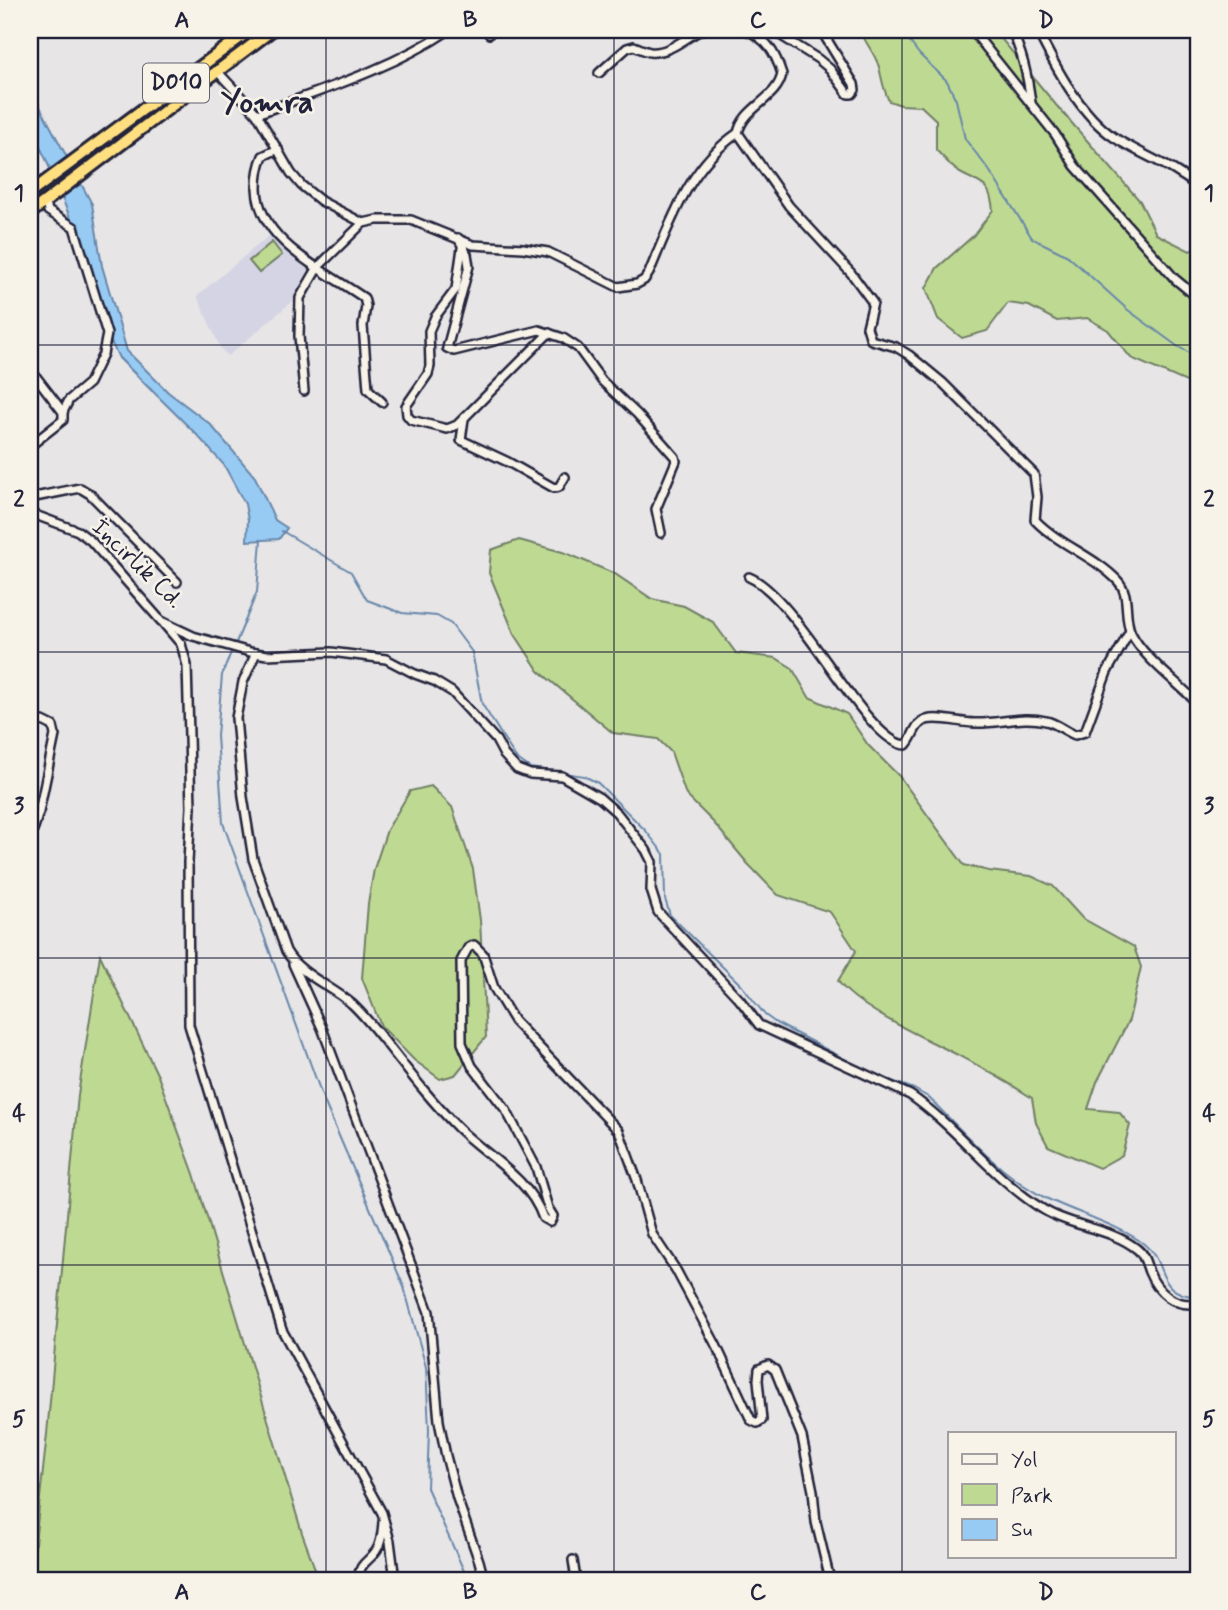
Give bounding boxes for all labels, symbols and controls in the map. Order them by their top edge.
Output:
text: A [174,6,190,36]
text: B [463,6,478,36]
text: C [750,6,767,36]
text: D [1038,6,1054,36]
road number: D010 [143,64,209,102]
district label: Yomra [221,82,313,124]
text: 1 [14,179,24,209]
text: 1 [1204,179,1214,209]
text: 2 [13,485,25,515]
text: 2 [1203,485,1215,515]
street label: İncirlik Cd. [84,512,190,616]
text: 3 [14,792,25,822]
text: 3 [1204,792,1215,822]
text: 4 [12,1099,26,1129]
text: 4 [1202,1099,1216,1129]
text: 5 [12,1405,26,1435]
text: 5 [1202,1405,1216,1435]
legend [948,1432,1176,1558]
text: Yol [1011,1446,1037,1474]
text: Park [1011,1482,1053,1510]
text: Su [1011,1516,1032,1544]
text: A [174,1578,190,1608]
text: B [463,1578,478,1608]
text: C [750,1578,767,1608]
text: D [1038,1578,1054,1608]

